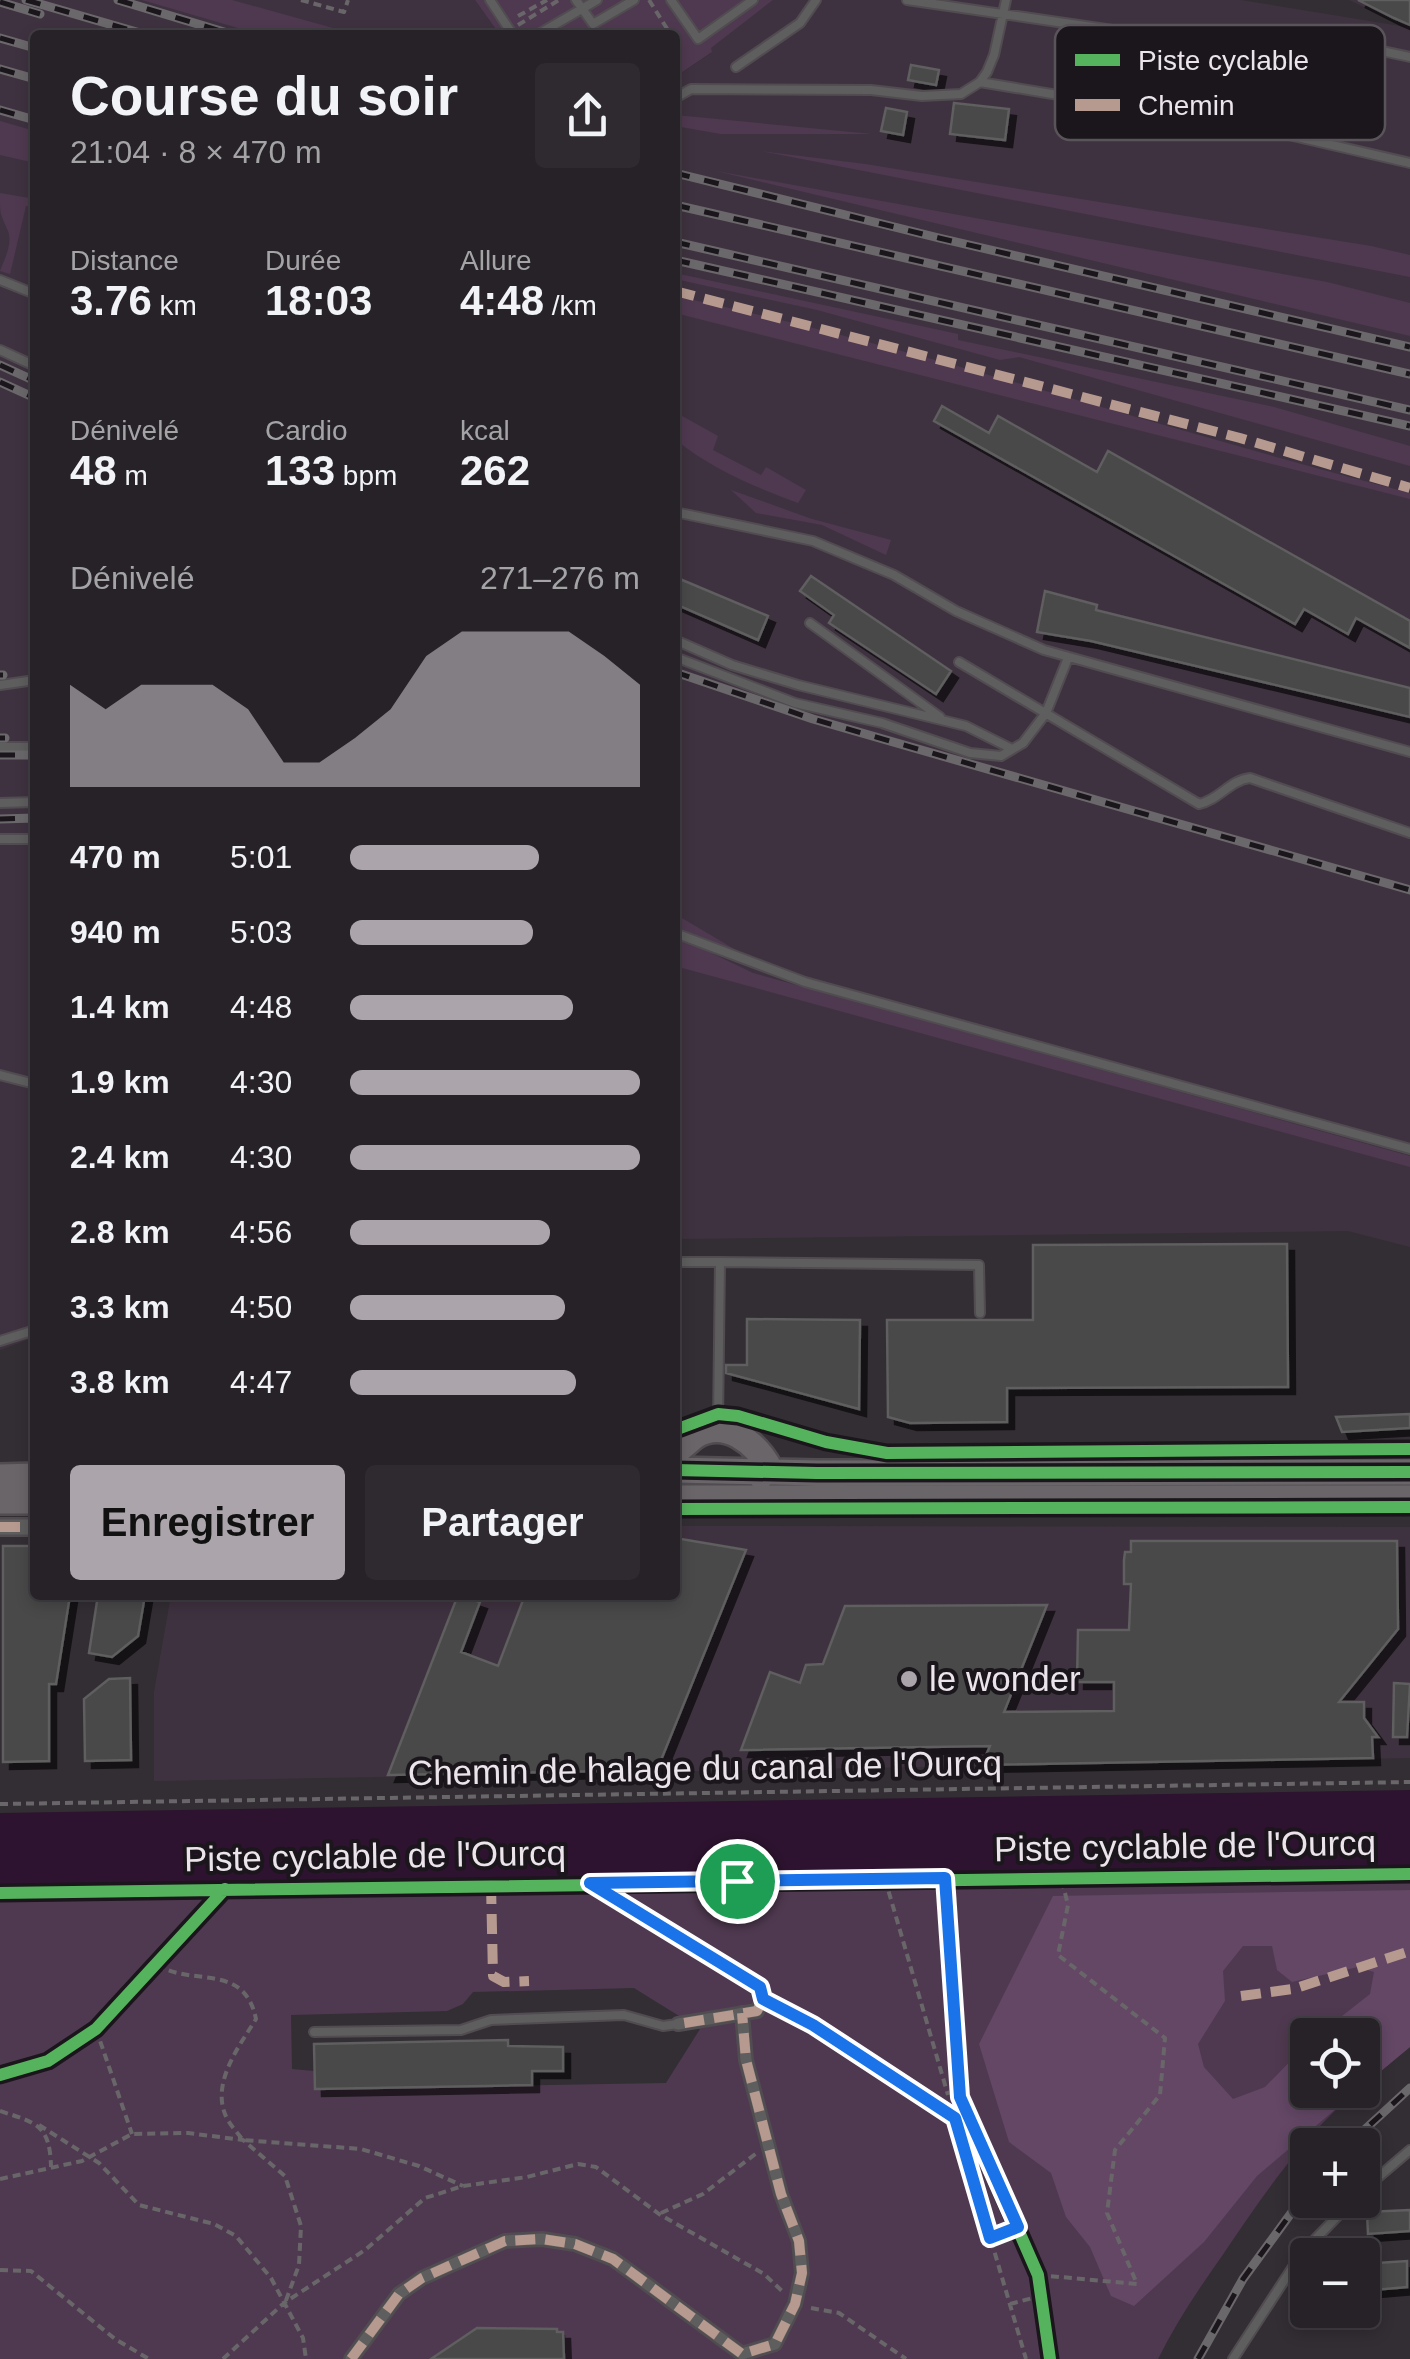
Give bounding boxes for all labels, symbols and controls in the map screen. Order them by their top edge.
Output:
legend [1055,25,1385,140]
text: Piste cyclable [1138,45,1309,76]
button: share [535,63,640,168]
text: Course du soir [70,65,458,127]
text: Chemin [1138,90,1234,121]
text: 21:04 · 8 × 470 m [70,134,322,170]
text: Distance [70,245,179,276]
text: Durée [265,245,341,276]
text: Allure [460,245,532,276]
text: 3.76 [70,277,152,324]
text: 18:03 [265,277,372,324]
text: 4:48 [460,277,544,324]
text: km [152,290,197,321]
text: /km [544,290,597,321]
text: Dénivelé [70,415,179,446]
text: Cardio [265,415,347,446]
text: kcal [460,415,510,446]
text: 48 [70,447,117,494]
text: 133 [265,447,335,494]
text: 262 [460,447,530,494]
text: m [117,460,148,491]
text: bpm [335,460,397,491]
text: Dénivelé [70,560,195,596]
text: 271–276 m [480,560,640,596]
text: 470 m [70,839,161,875]
text: 5:01 [230,839,292,875]
text: 940 m [70,914,161,950]
text: 5:03 [230,914,292,950]
text: 1.4 km [70,989,170,1025]
text: 4:48 [230,989,292,1025]
text: 1.9 km [70,1064,170,1100]
text: 4:30 [230,1064,292,1100]
text: 2.4 km [70,1139,170,1175]
text: 4:30 [230,1139,292,1175]
text: 2.8 km [70,1214,170,1250]
text: 4:56 [230,1214,292,1250]
text: 3.3 km [70,1289,170,1325]
text: 4:50 [230,1289,292,1325]
text: 3.8 km [70,1364,170,1400]
text: 4:47 [230,1364,292,1400]
button: Enregistrer [70,1465,345,1580]
button: Partager [365,1465,640,1580]
place label: le wonder [929,1659,1081,1698]
marker: le wonder [898,1668,920,1690]
street label: Chemin de halage du canal de l'Ourcq [408,1743,1002,1792]
street label: Piste cyclable de l'Ourcq [994,1823,1376,1868]
street label: Piste cyclable de l'Ourcq [184,1833,566,1878]
pin [695,1839,780,1924]
icon: arrive [710,1854,765,1909]
map controls [1290,2018,1380,2328]
button: locate [1290,2018,1380,2108]
button: + [1290,2128,1380,2218]
button: − [1290,2238,1380,2328]

